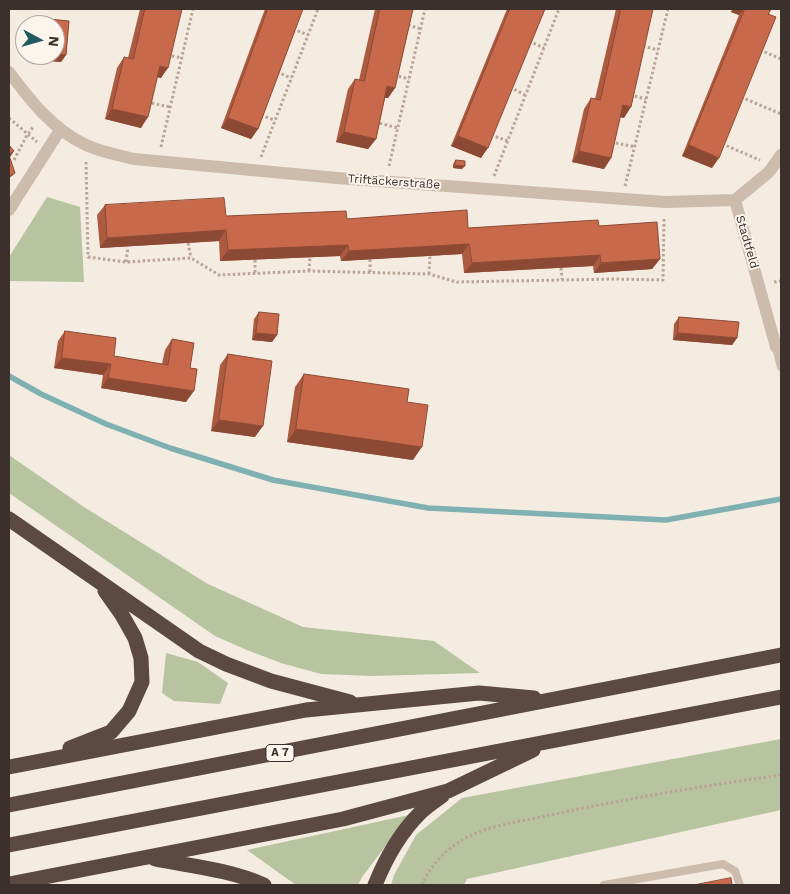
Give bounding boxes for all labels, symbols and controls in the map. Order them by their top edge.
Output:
north arrow [15,15,65,65]
text: N [45,35,62,47]
street label: Triftäckerstraße [347,172,441,192]
street label: Stadtfeld [733,214,761,270]
road number: A 7 [266,744,294,761]

